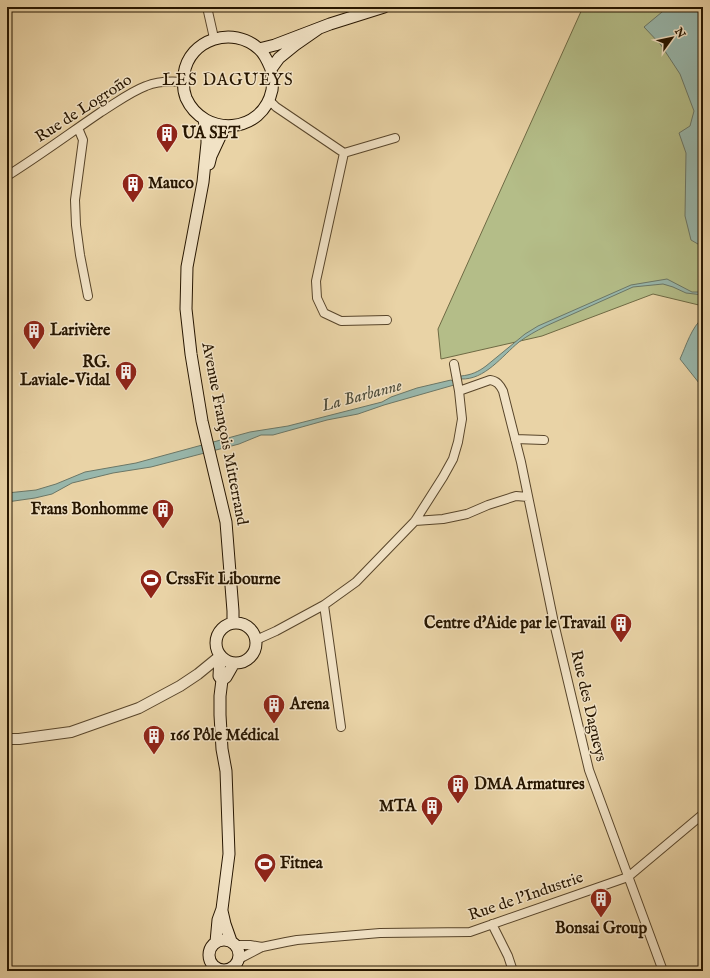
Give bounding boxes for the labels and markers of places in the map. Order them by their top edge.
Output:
building icon: UA SET [154,121,180,154]
place label: UA SET [181,124,240,144]
building icon: Mauco [120,171,146,204]
place label: Mauco [148,174,194,194]
building icon: Larivière [21,318,47,351]
place label: Larivière [50,321,111,341]
place label: RG. Laviale-Vidal [20,353,111,391]
building icon: RG. Laviale-Vidal [113,359,139,392]
building icon: Frans Bonhomme [150,497,176,530]
place label: Frans Bonhomme [31,500,149,520]
sports icon: CrssFit Libourne [138,567,164,600]
place label: CrssFit Libourne [166,570,281,590]
building icon: Centre d'Aide par le Travail [608,611,634,644]
place label: Centre d'Aide par le Travail [424,614,607,634]
building icon: Arena [261,692,287,725]
place label: Arena [289,695,331,715]
building icon: 166 Pôle Médical [141,723,167,756]
place label: 166 Pôle Médical [170,726,279,746]
building icon: DMA Armatures [445,772,471,805]
place label: DMA Armatures [474,775,585,795]
building icon: MTA [419,794,445,827]
place label: MTA [379,797,417,817]
sports icon: Fitnea [252,851,278,884]
place label: Fitnea [280,854,324,874]
building icon: Bonsai Group [588,886,614,919]
place label: Bonsai Group [555,919,647,939]

